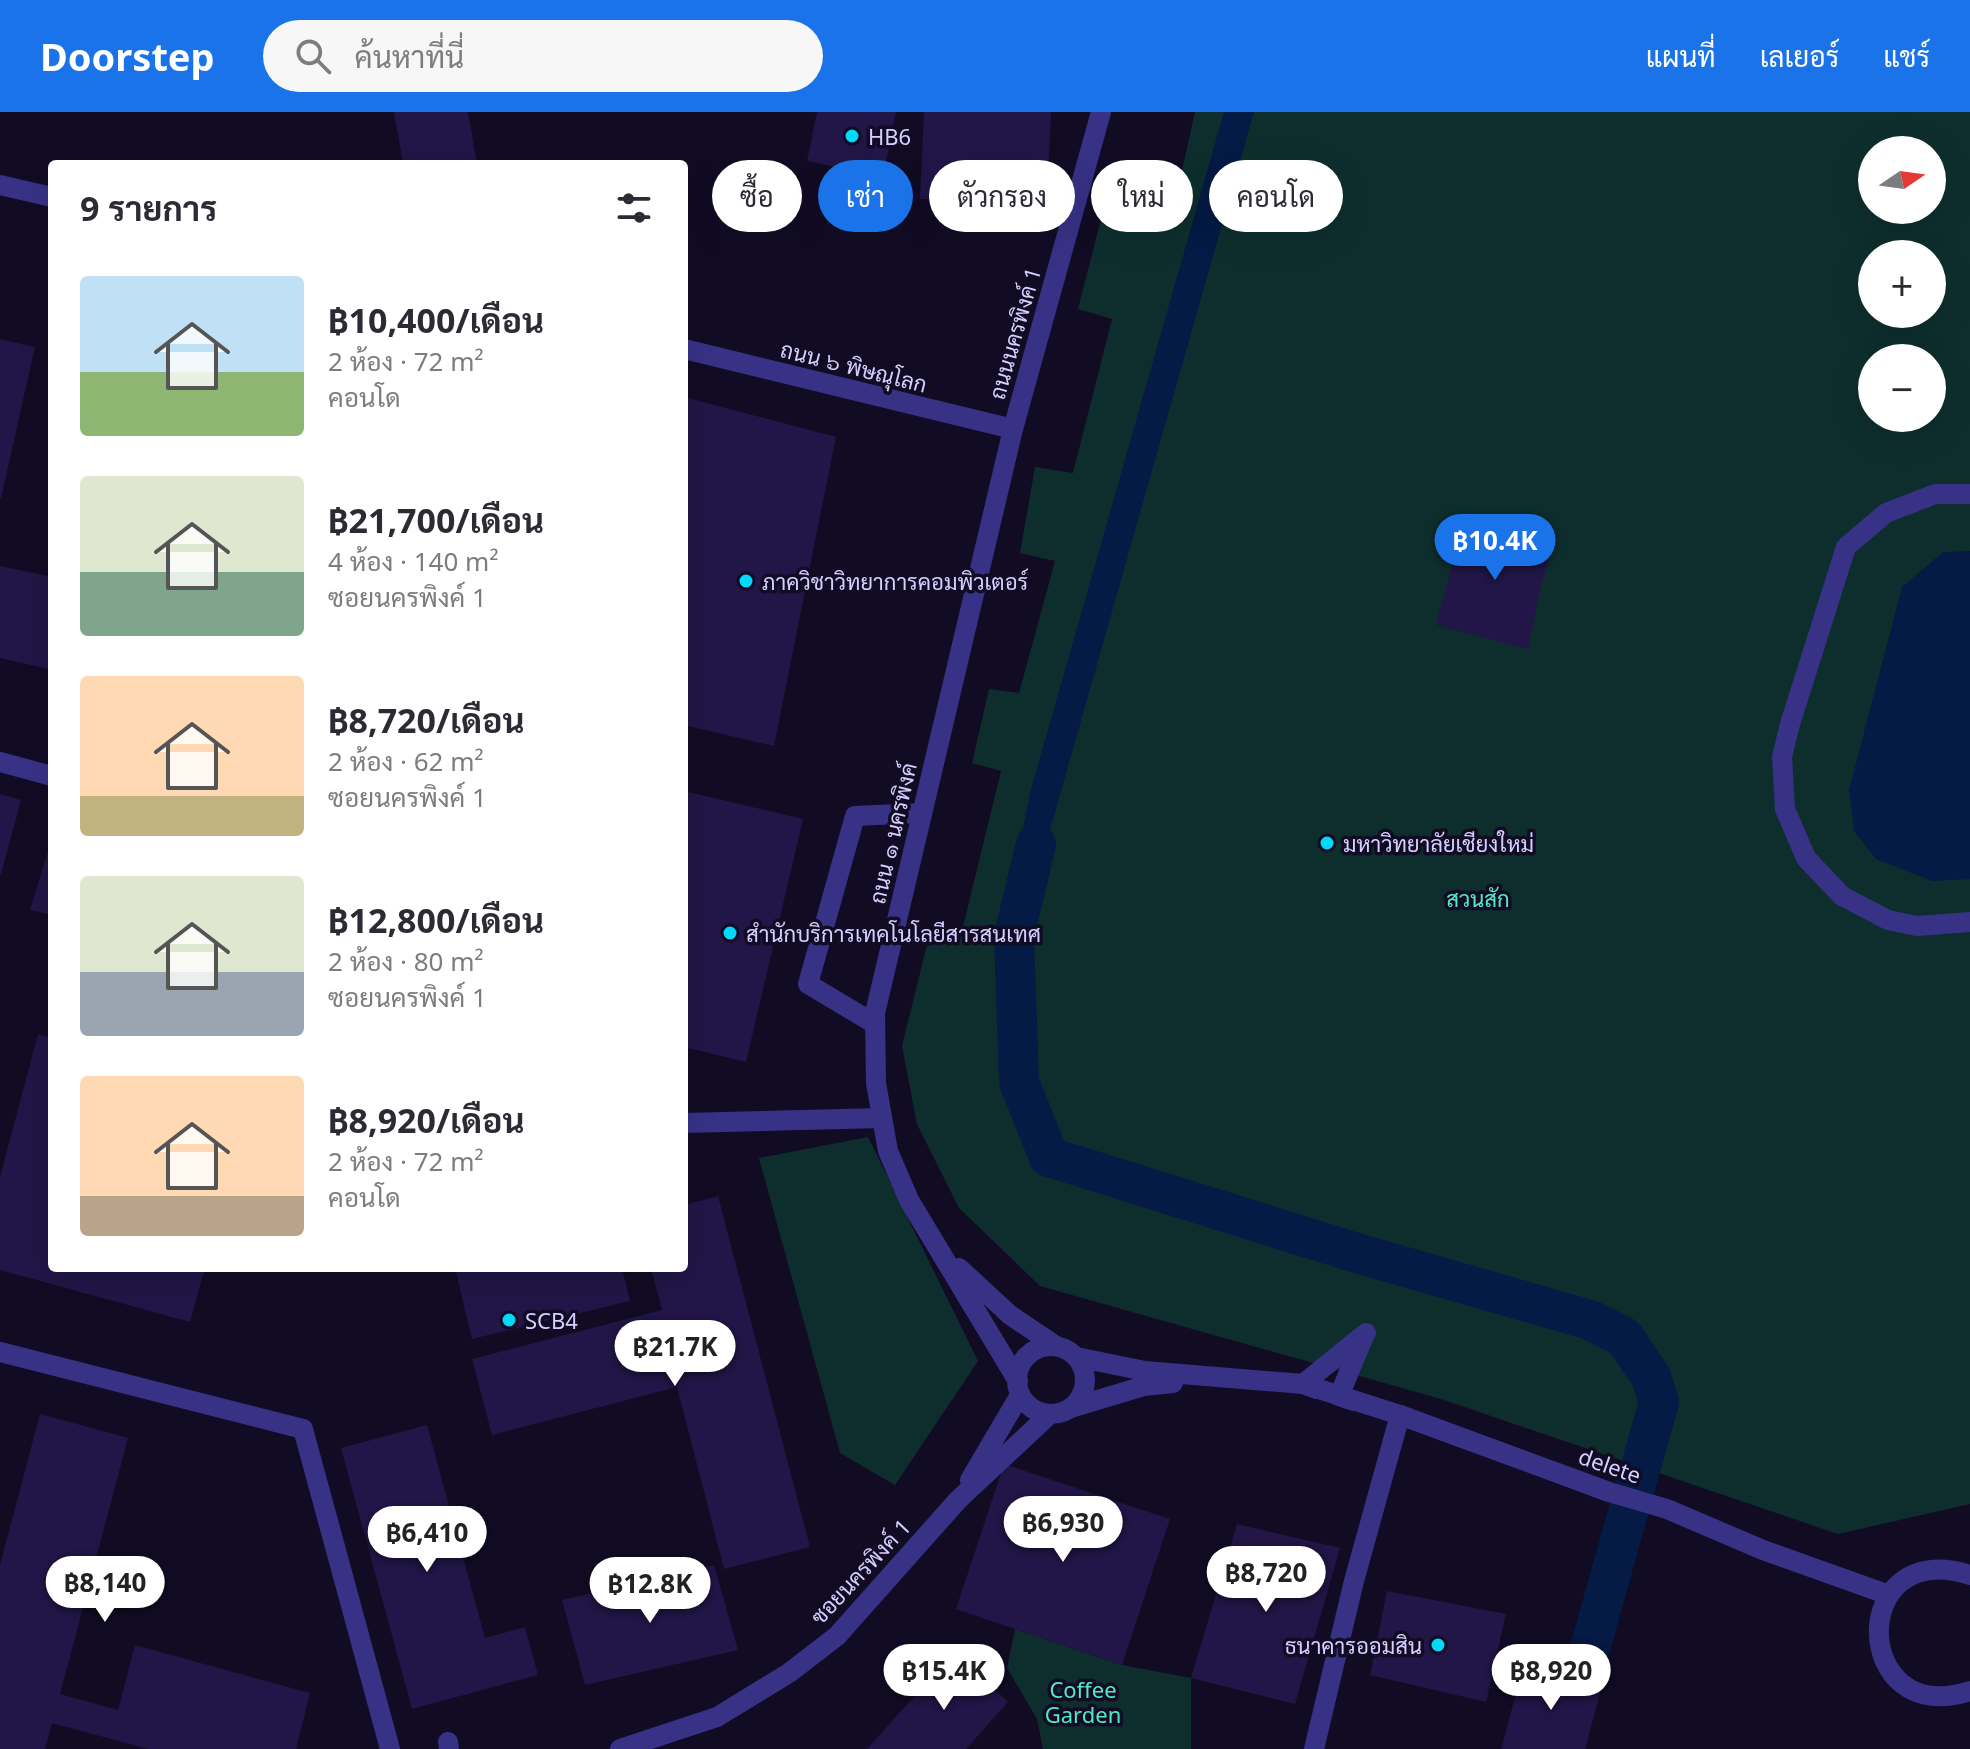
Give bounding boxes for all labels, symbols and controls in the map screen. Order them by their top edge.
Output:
search box [263,20,823,92]
text: Doorstep [40,30,215,82]
icon: search [291,34,335,78]
text: ค้นหาที่นี่ [355,36,464,77]
text: แผนที่ [1646,37,1716,75]
text: เลเยอร์ [1760,37,1839,75]
text: แชร์ [1883,37,1930,75]
place label: HB6 [868,121,911,151]
marker: HB6 [843,127,861,145]
north arrow [1858,136,1946,224]
map controls [1858,136,1946,432]
chip: ซื้อ [712,160,802,232]
chip: เช่า [818,160,913,232]
chip: ตัวกรอง [929,160,1075,232]
chip: ใหม่ [1091,160,1193,232]
chip: คอนโด [1209,160,1343,232]
text: 9 รายการ [80,185,217,231]
icon: filters [612,186,656,230]
button: + [1858,240,1946,328]
street label: ถนนนครพิงค์ 1 [981,263,1047,403]
text: ฿10,400/เดือน [328,297,544,343]
icon: home [144,308,240,404]
street label: ถนน ๖ พิษณุโลก [777,333,930,401]
text: 2 ห้อง · 72 m² [328,343,484,379]
button: − [1858,344,1946,432]
text: คอนโด [328,379,401,415]
text: ฿21,700/เดือน [328,497,544,543]
icon: home [144,508,240,604]
pin: ฿10.4K [1430,514,1560,582]
text: ฿10.4K [1453,522,1537,558]
text: 4 ห้อง · 140 m² [328,543,499,579]
place label: ภาควิชาวิทยาการคอมพิวเตอร์ [762,566,1028,596]
marker: ภาควิชาวิทยาการคอมพิวเตอร์ [737,572,755,590]
text: ซอยนครพิงค์ 1 [328,579,487,615]
text: ฿8,720/เดือน [328,697,525,743]
icon: home [144,708,240,804]
text: 2 ห้อง · 62 m² [328,743,484,779]
street label: ถนน ๑ นครพิงค์ [861,759,923,907]
text: ซอยนครพิงค์ 1 [328,779,487,815]
place label: มหาวิทยาลัยเชียงใหม่ [1343,828,1534,858]
marker: มหาวิทยาลัยเชียงใหม่ [1318,834,1336,852]
park label: สวนสัก [1446,883,1510,913]
text: ฿12,800/เดือน [328,897,544,943]
icon: home [144,908,240,1004]
place label: สำนักบริการเทคโนโลยีสารสนเทศ [746,918,1041,948]
marker: สำนักบริการเทคโนโลยีสารสนเทศ [721,924,739,942]
text: 2 ห้อง · 80 m² [328,943,484,979]
text: ซอยนครพิงค์ 1 [328,979,487,1015]
text: ฿8,920/เดือน [328,1097,525,1143]
icon: home [144,1108,240,1204]
text: 2 ห้อง · 72 m² [328,1143,484,1179]
text: คอนโด [328,1179,401,1215]
place label: SCB4 [525,1305,578,1335]
marker: SCB4 [500,1311,518,1329]
pin: ฿21.7K [610,1320,740,1388]
text: ฿21.7K [633,1328,717,1364]
street label: delete [1575,1440,1645,1490]
pin: ฿6,930 [998,1496,1128,1564]
text: ฿6,930 [1022,1504,1104,1540]
pin: ฿6,410 [362,1506,492,1574]
street label: ซอยนครพิงค์ 1 [803,1512,917,1630]
text: ฿6,410 [386,1514,468,1550]
pin: ฿8,720 [1201,1546,1331,1614]
text: ฿8,720 [1225,1554,1307,1590]
pin: ฿8,140 [40,1556,170,1624]
pin: ฿12.8K [585,1557,715,1625]
text: ฿8,140 [64,1564,146,1600]
text: ฿12.8K [608,1565,692,1601]
place label: ธนาคารออมสิน [1285,1630,1422,1660]
marker: ธนาคารออมสิน [1429,1636,1447,1654]
pin: ฿15.4K [879,1644,1009,1712]
pin: ฿8,920 [1486,1644,1616,1712]
text: ฿15.4K [902,1652,986,1688]
text: ฿8,920 [1510,1652,1592,1688]
park label: Coffee Garden [1045,1674,1121,1729]

